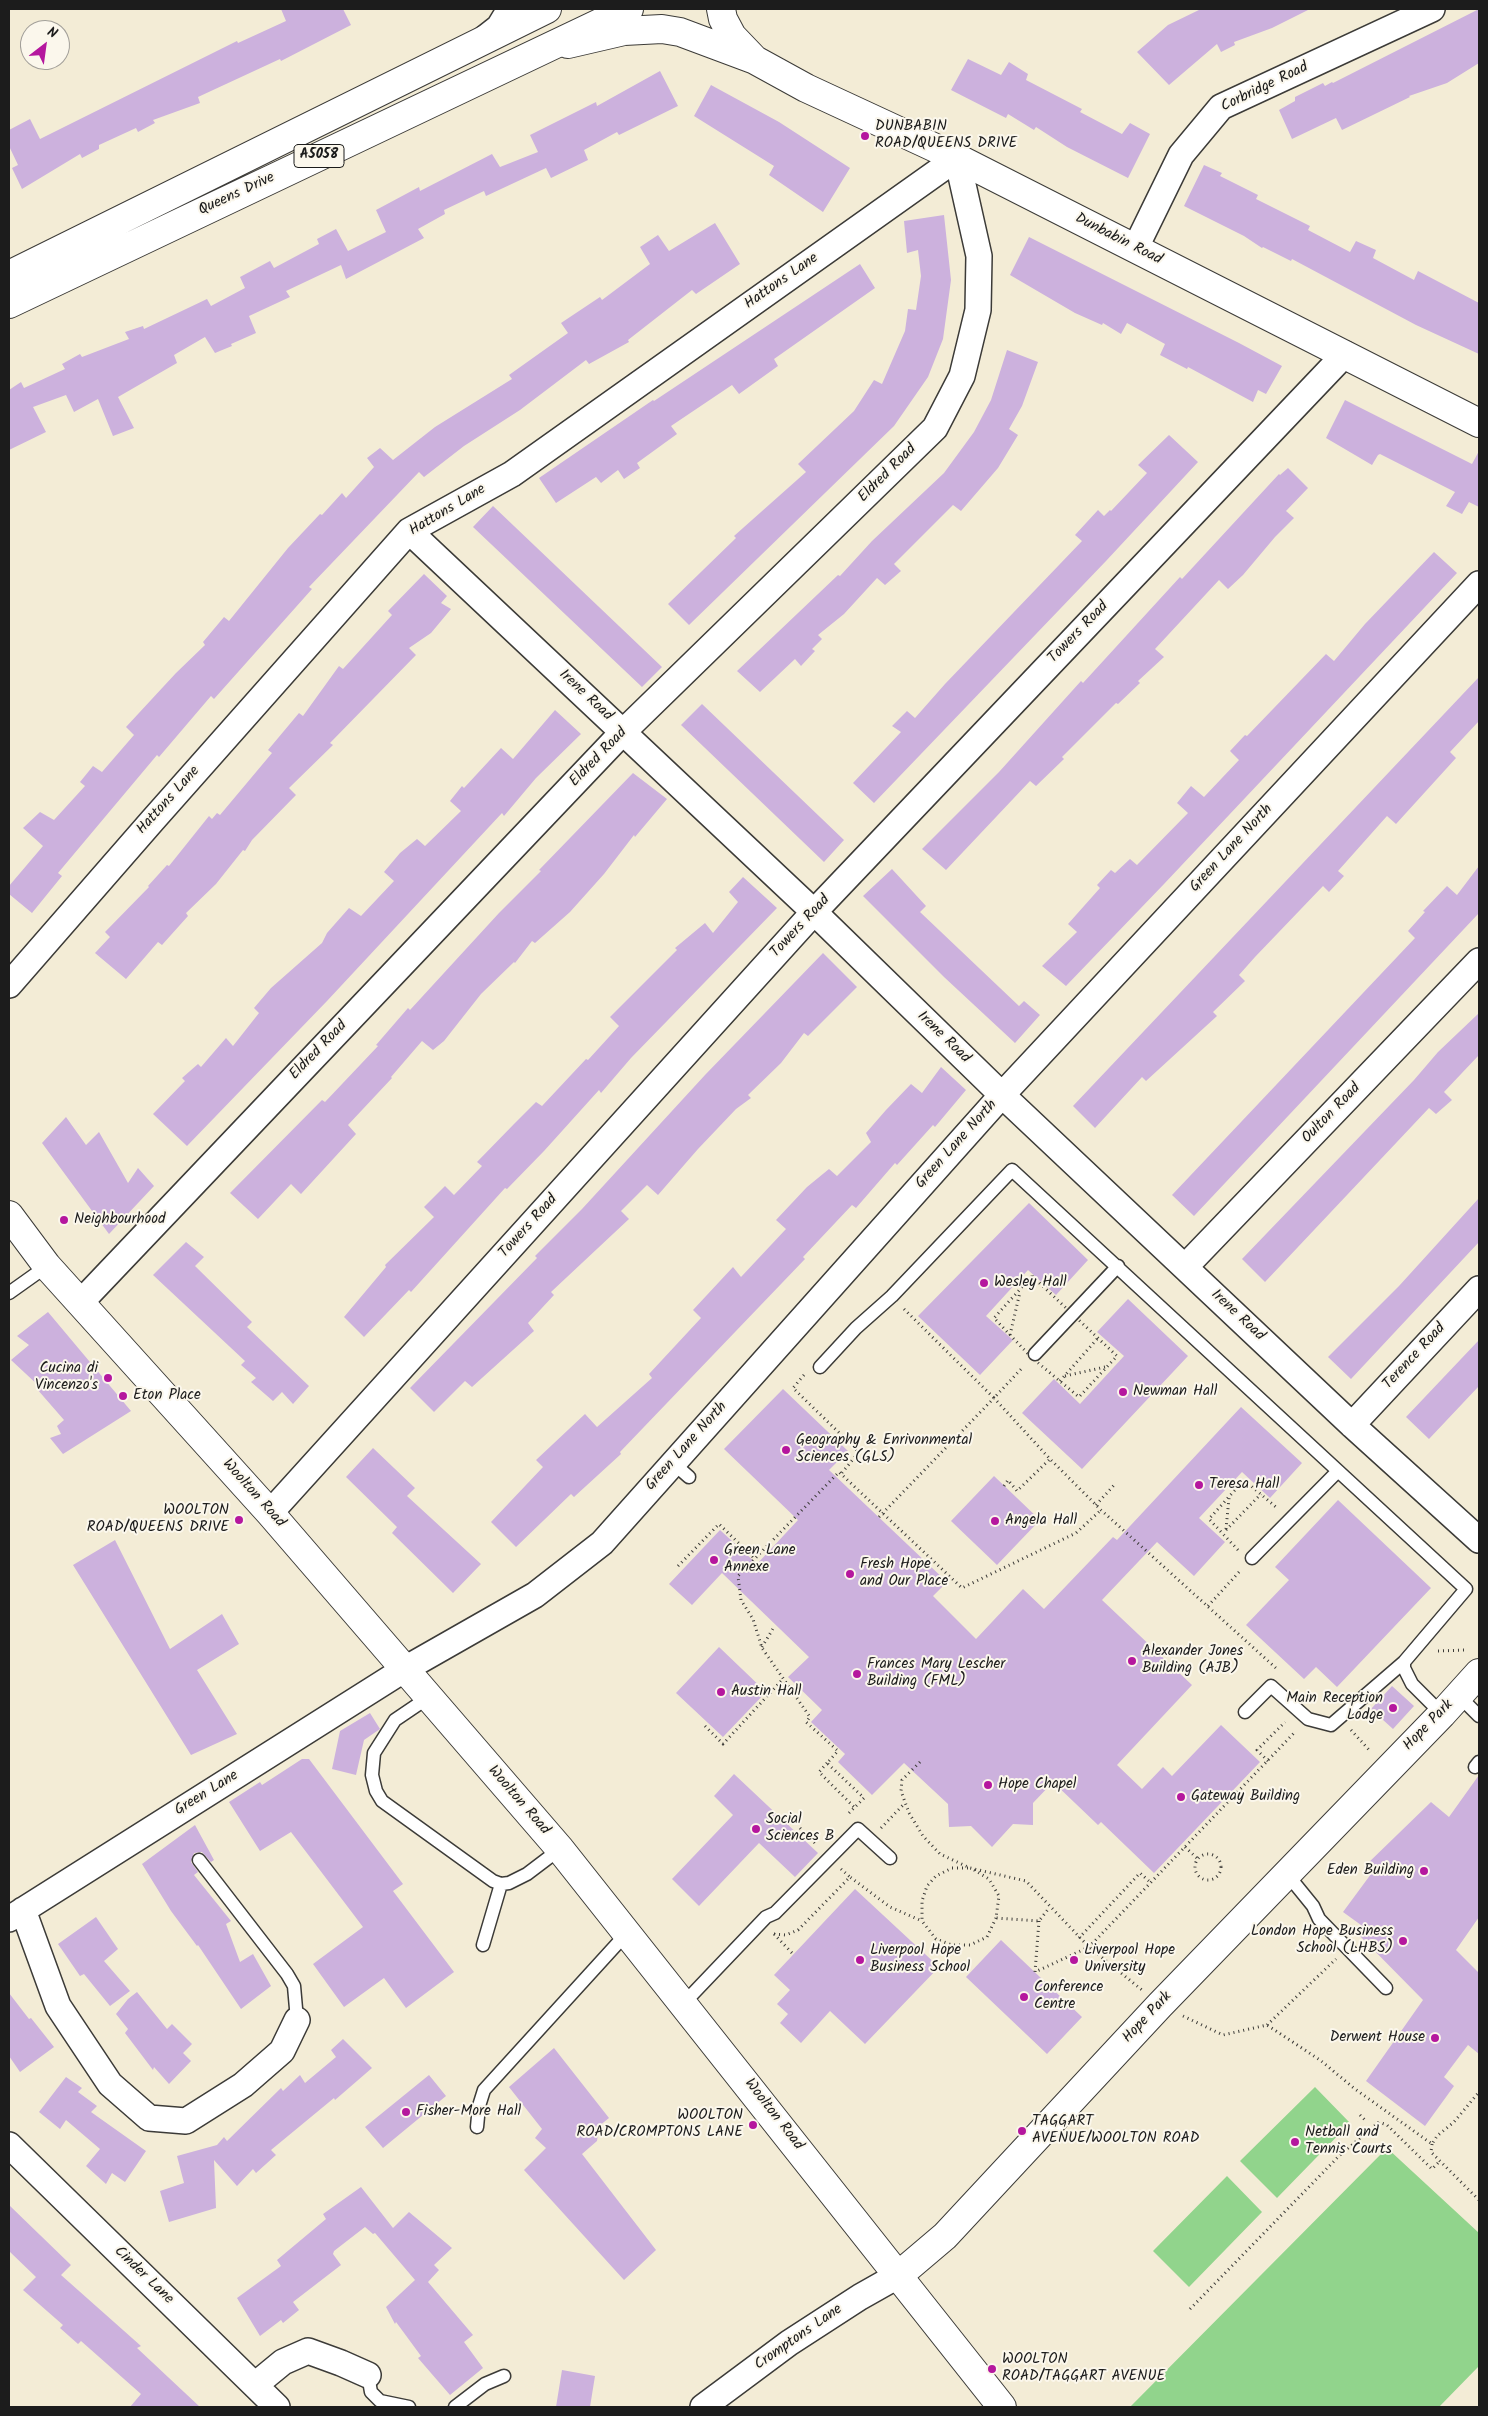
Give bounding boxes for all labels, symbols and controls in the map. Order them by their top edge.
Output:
north arrow [20,20,70,70]
text: N [43,21,61,45]
street label: Corbridge Road [1219,59,1311,117]
place label: DUNBABIN ROAD/QUEENS DRIVE [875,118,1017,153]
marker: DUNBABIN ROAD/QUEENS DRIVE [859,130,871,142]
road number: A5058 [294,144,344,168]
street label: Queens Drive [196,170,278,220]
street label: Dunbabin Road [1071,210,1165,270]
street label: Hattons Lane [742,250,822,314]
street label: Eldred Road [855,441,921,507]
street label: Hattons Lane [407,481,489,541]
street label: Towers Road [1045,598,1113,668]
street label: Irene Road [554,667,616,725]
street label: Eldred Road [566,725,632,791]
street label: Hattons Lane [134,763,204,839]
street label: Green Lane North [1187,801,1277,897]
street label: Towers Road [767,892,835,962]
street label: Irene Road [913,1008,973,1068]
street label: Eldred Road [286,1018,352,1084]
street label: Oulton Road [1299,1080,1365,1148]
street label: Green Lane North [912,1097,1002,1193]
street label: Towers Road [496,1192,562,1262]
place label: Neighbourhood [74,1211,166,1229]
marker: Neighbourhood [58,1214,70,1226]
place label: Wesley Hall [994,1274,1067,1292]
marker: Wesley Hall [978,1277,990,1289]
street label: Irene Road [1206,1287,1268,1345]
street label: Terence Road [1380,1320,1450,1394]
place label: Cucina di Vincenzo's [35,1360,98,1395]
marker: Cucina di Vincenzo's [102,1372,114,1384]
place label: Newman Hall [1133,1383,1217,1401]
marker: Newman Hall [1117,1386,1129,1398]
place label: Eton Place [133,1387,201,1405]
marker: Eton Place [117,1390,129,1402]
street label: Green Lane North [642,1399,732,1495]
place label: Geography & Enrivonmental Sciences (GLS) [796,1432,972,1467]
marker: Geography & Enrivonmental Sciences (GLS) [780,1444,792,1456]
street label: Woolton Road [218,1456,288,1532]
place label: Teresa Hall [1209,1476,1279,1494]
marker: Teresa Hall [1193,1479,1205,1491]
place label: WOOLTON ROAD/QUEENS DRIVE [87,1502,229,1537]
place label: Angela Hall [1005,1512,1077,1530]
marker: WOOLTON ROAD/QUEENS DRIVE [233,1514,245,1526]
marker: Angela Hall [989,1515,1001,1527]
place label: Green Lane Annexe [724,1542,796,1577]
marker: Green Lane Annexe [708,1554,720,1566]
place label: Fresh Hope and Our Place [860,1556,948,1591]
marker: Fresh Hope and Our Place [844,1568,856,1580]
place label: Alexander Jones Building (AJB) [1142,1643,1243,1678]
marker: Alexander Jones Building (AJB) [1126,1655,1138,1667]
place label: Frances Mary Lescher Building (FML) [867,1656,1005,1691]
marker: Frances Mary Lescher Building (FML) [851,1668,863,1680]
place label: Austin Hall [731,1683,802,1701]
marker: Austin Hall [715,1686,727,1698]
place label: Main Reception Lodge [1286,1690,1383,1725]
street label: Hope Park [1400,1697,1458,1755]
marker: Main Reception Lodge [1387,1702,1399,1714]
street label: Woolton Road [483,1763,553,1839]
street label: Green Lane [172,1767,242,1821]
place label: Hope Chapel [998,1776,1076,1794]
marker: Hope Chapel [982,1779,994,1791]
place label: Gateway Building [1191,1788,1300,1806]
marker: Gateway Building [1175,1791,1187,1803]
place label: Social Sciences B [766,1811,834,1846]
marker: Social Sciences B [750,1823,762,1835]
place label: Eden Building [1327,1862,1414,1880]
marker: Eden Building [1418,1865,1430,1877]
place label: London Hope Business School (LHBS) [1251,1923,1393,1958]
marker: London Hope Business School (LHBS) [1397,1935,1409,1947]
place label: Liverpool Hope Business School [870,1942,970,1977]
place label: Liverpool Hope University [1084,1942,1175,1977]
marker: Liverpool Hope Business School [854,1954,866,1966]
marker: Liverpool Hope University [1068,1954,1080,1966]
place label: Conference Centre [1034,1979,1103,2014]
street label: Hope Park [1120,1988,1176,2048]
marker: Conference Centre [1018,1991,1030,2003]
place label: Derwent House [1330,2029,1425,2047]
marker: Derwent House [1429,2032,1441,2044]
street label: Woolton Road [740,2076,806,2154]
place label: Fisher-More Hall [416,2103,521,2121]
marker: Fisher-More Hall [400,2106,412,2118]
place label: WOOLTON ROAD/CROMPTONS LANE [576,2107,743,2142]
place label: TAGGART AVENUE/WOOLTON ROAD [1032,2113,1200,2148]
marker: WOOLTON ROAD/CROMPTONS LANE [747,2119,759,2131]
place label: Netball and Tennis Courts [1305,2124,1392,2159]
marker: TAGGART AVENUE/WOOLTON ROAD [1016,2125,1028,2137]
marker: Netball and Tennis Courts [1289,2136,1301,2148]
street label: Cinder Lane [110,2243,176,2309]
street label: Cromptons Lane [752,2301,846,2375]
place label: WOOLTON ROAD/TAGGART AVENUE [1002,2351,1165,2386]
marker: WOOLTON ROAD/TAGGART AVENUE [986,2363,998,2375]

